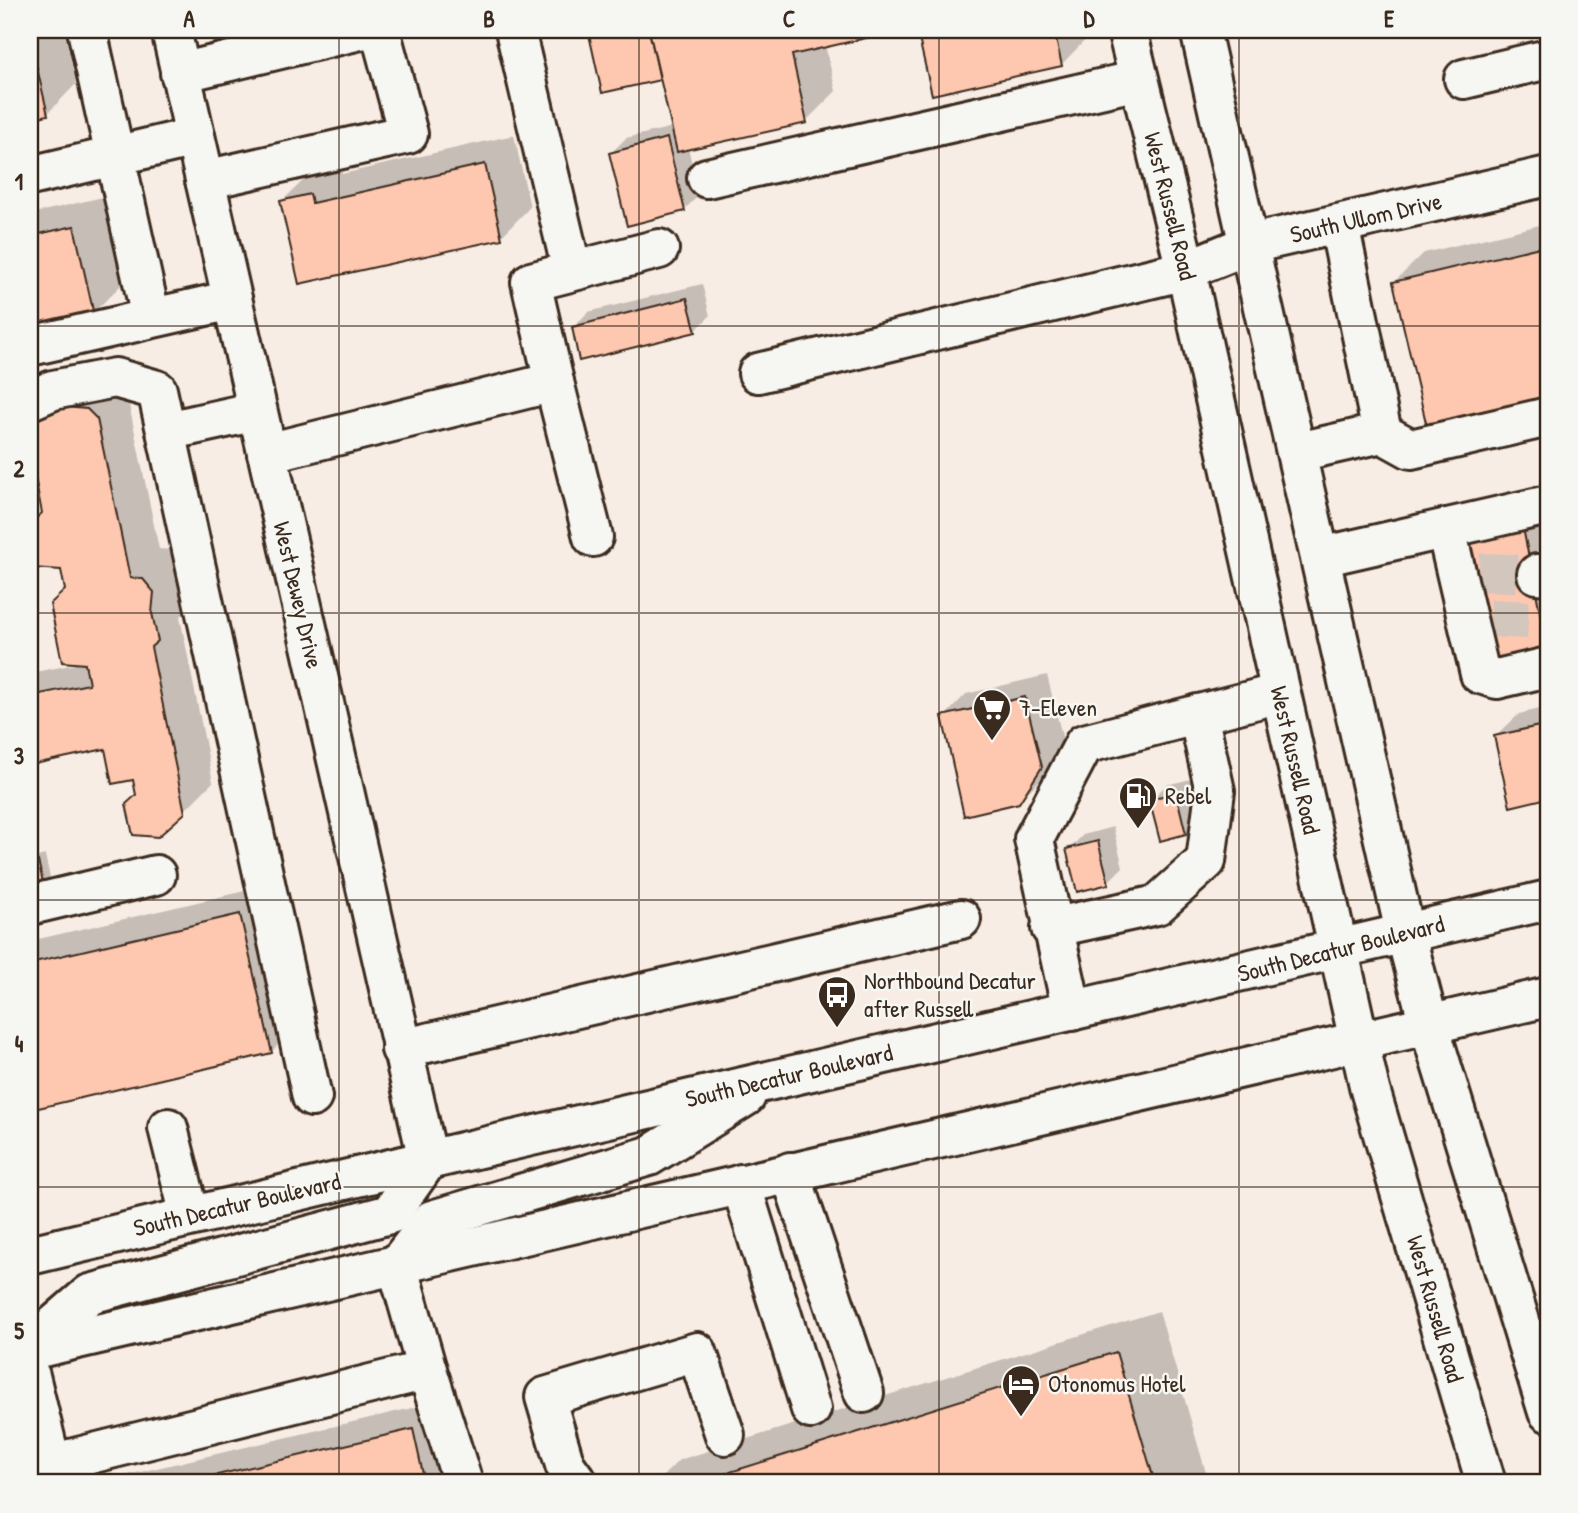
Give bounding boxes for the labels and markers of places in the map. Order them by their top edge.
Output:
supermarket icon: 7-Eleven [971,687,1013,742]
place label: 7-Eleven [1019,691,1097,723]
fuel station icon: Rebel [1117,775,1159,830]
place label: Rebel [1165,779,1212,811]
place label: Northbound Decatur after Russell [864,964,1036,1024]
bus stop icon: Northbound Decatur after Russell [816,974,858,1029]
hotel icon: Otonomus Hotel [1000,1363,1042,1418]
place label: Otonomus Hotel [1048,1367,1186,1399]

